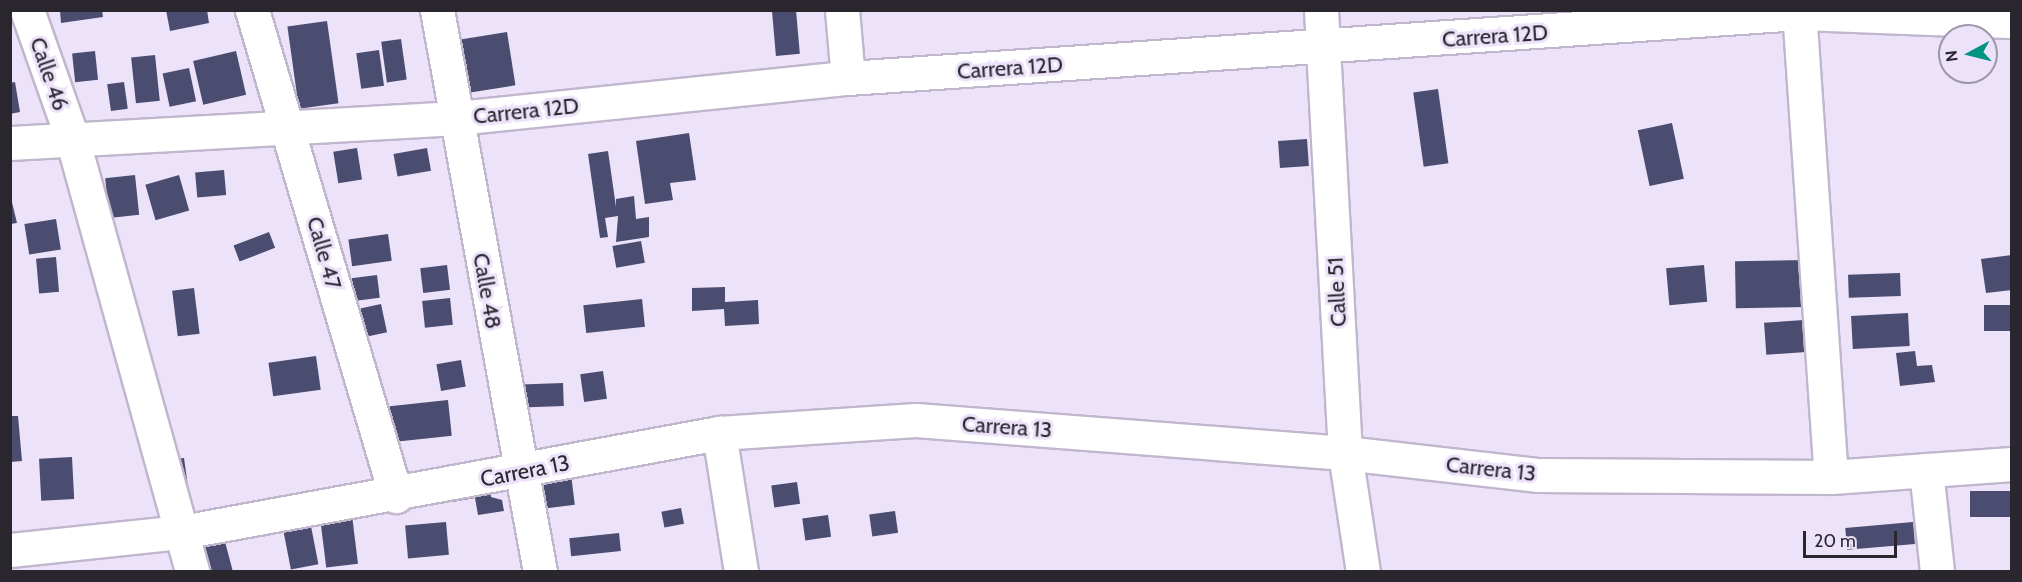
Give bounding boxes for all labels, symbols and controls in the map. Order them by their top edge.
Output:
street label: Carrera 12D [1441,19,1549,53]
north arrow [1938,24,1998,84]
street label: Calle 46 [24,34,74,114]
text: N [1942,49,1962,63]
street label: Carrera 12D [956,51,1064,85]
street label: Carrera 12D [472,92,580,130]
street label: Calle 47 [301,214,347,292]
street label: Calle 48 [467,251,507,331]
street label: Calle 51 [1322,257,1352,327]
street label: Carrera 13 [961,411,1053,443]
street label: Carrera 13 [478,449,572,493]
street label: Carrera 13 [1445,451,1537,487]
scale bar [1806,519,1900,557]
text: 20 m [1814,530,1856,552]

